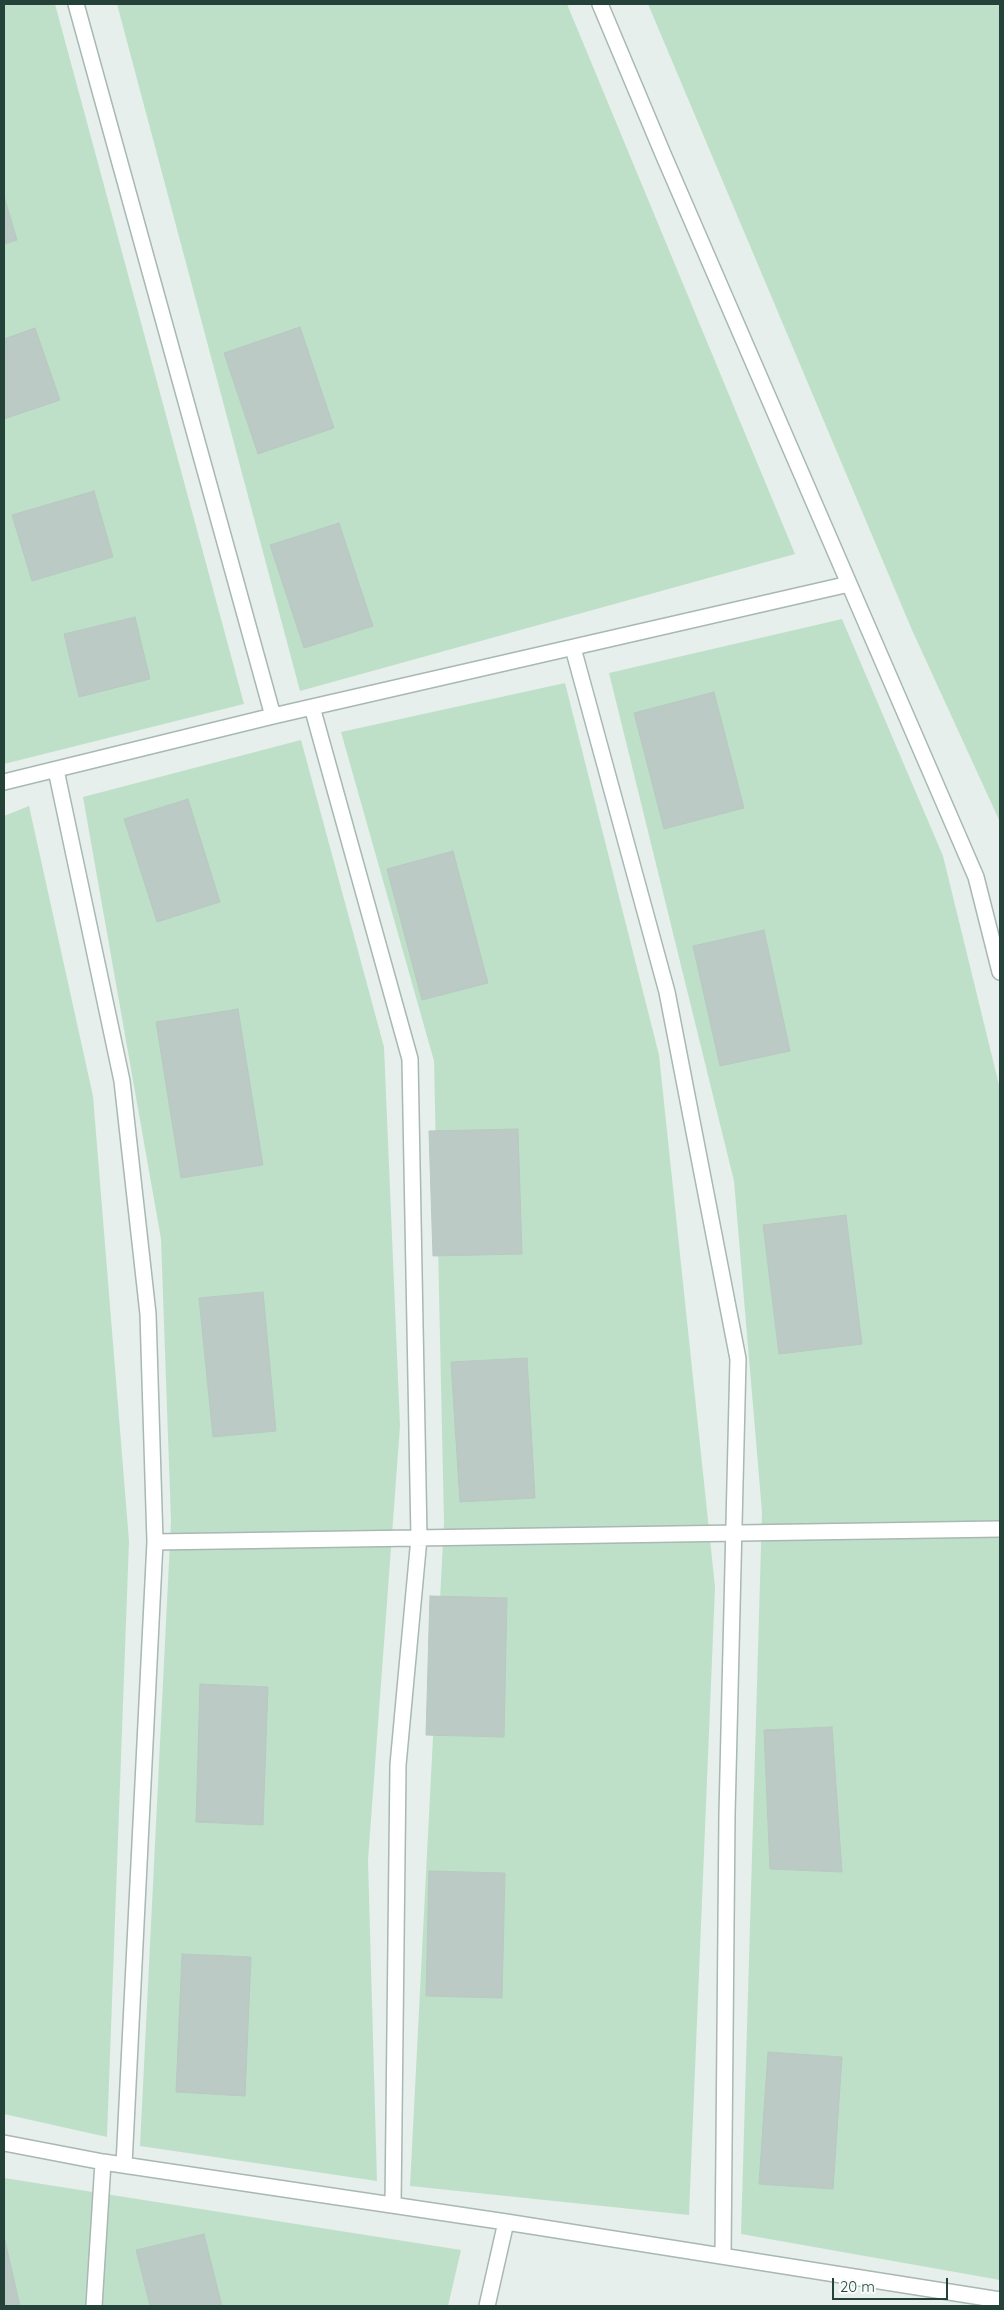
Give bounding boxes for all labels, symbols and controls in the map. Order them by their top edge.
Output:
scale bar [834,2268,950,2300]
text: 20 m [840,2277,875,2296]

